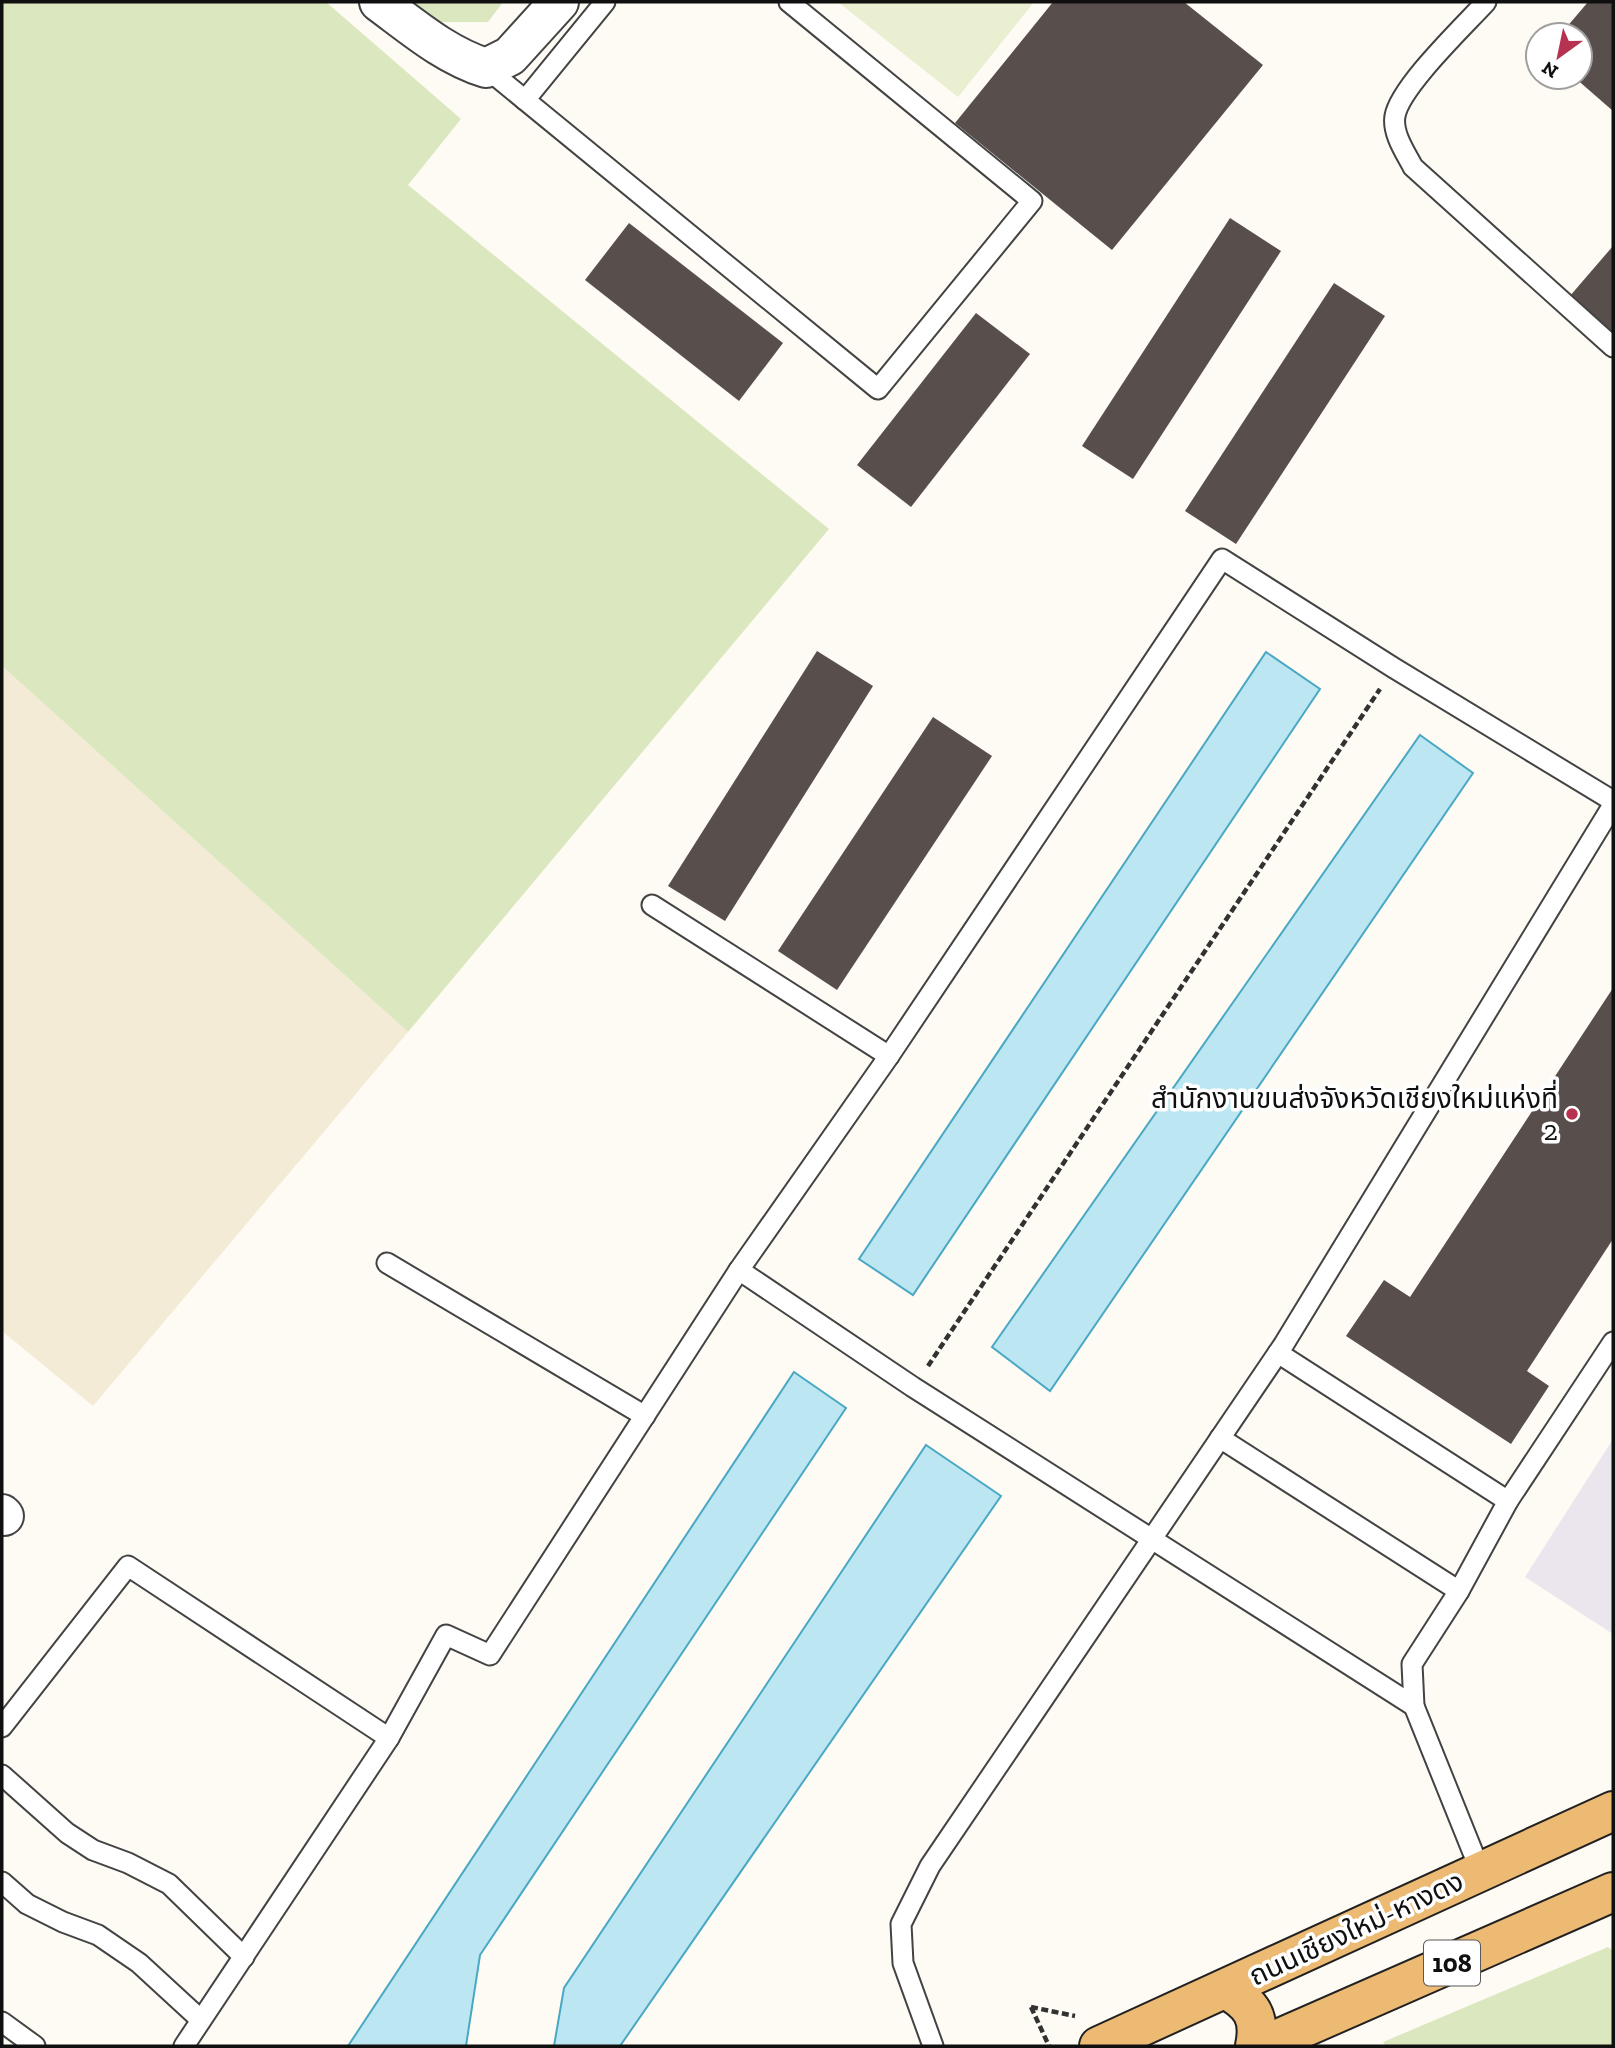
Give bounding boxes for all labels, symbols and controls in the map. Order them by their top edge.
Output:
north arrow [1524,21,1594,91]
text: N [1538,56,1562,83]
place label: สำนักงานขนส่งจังหวัดเชียงใหม่แห่งที่ 2 [1151,1079,1558,1147]
marker: สำนักงานขนส่งจังหวัดเชียงใหม่แห่งที่ 2 [1564,1106,1580,1122]
street label: ถนนเชียงใหม่-หางดง [1244,1864,1469,1993]
road number: 108 [1424,1940,1480,1986]

